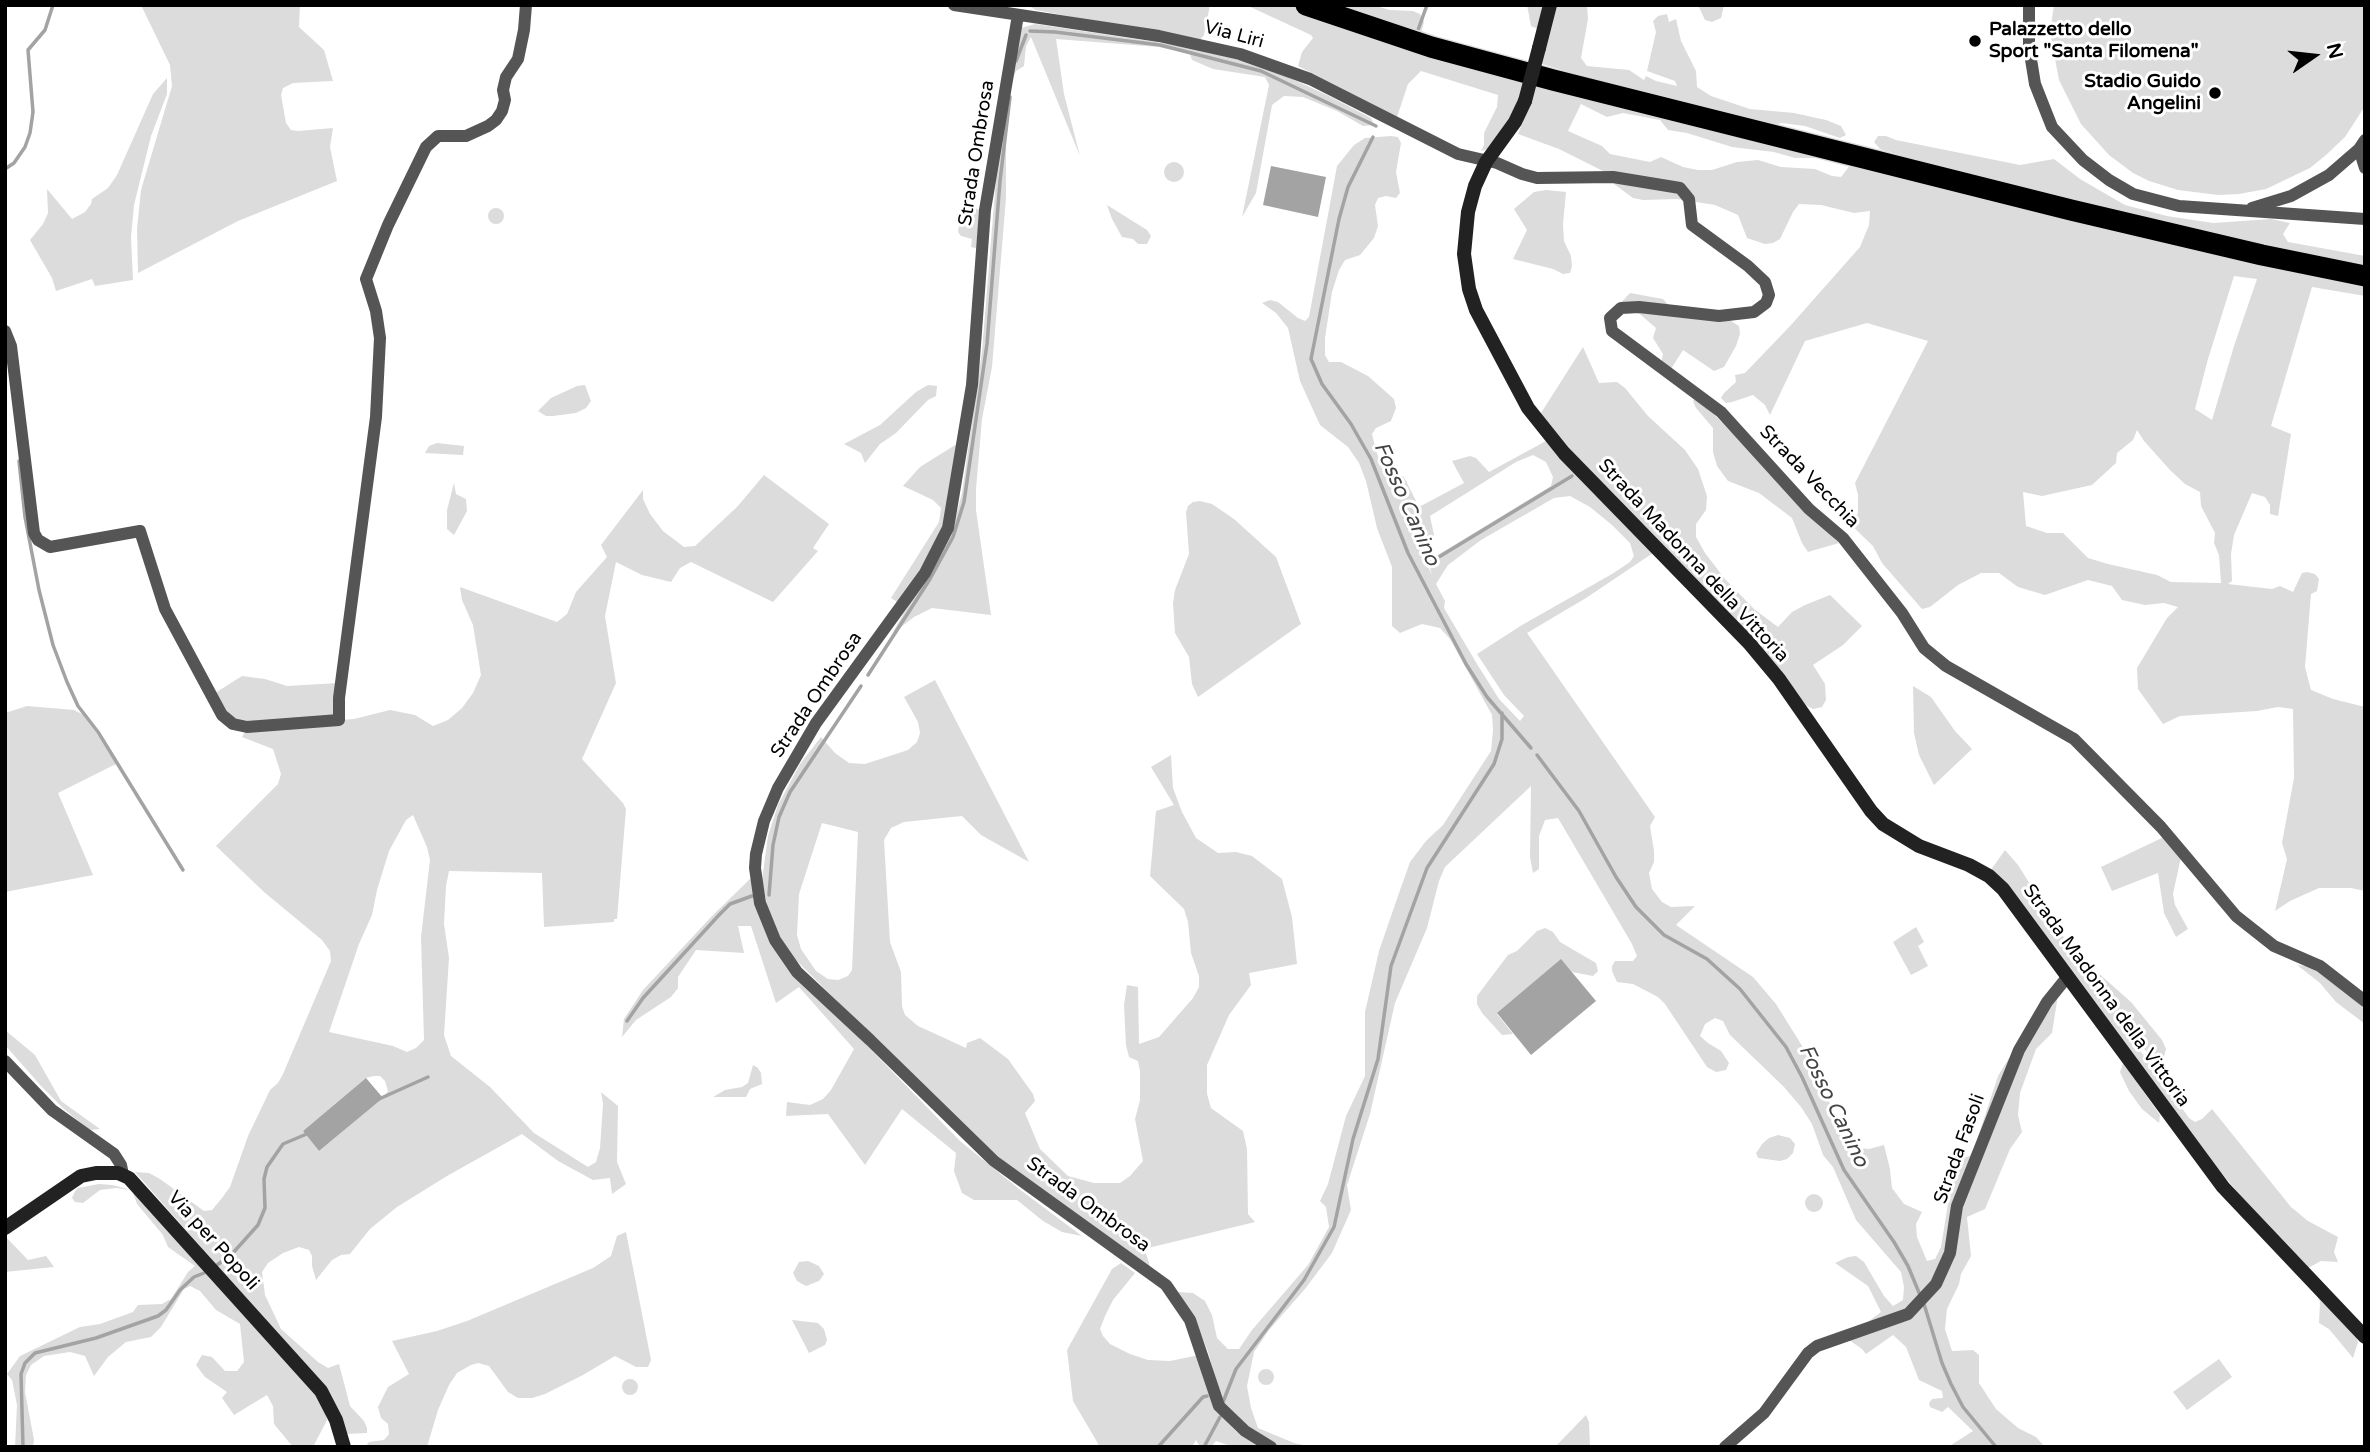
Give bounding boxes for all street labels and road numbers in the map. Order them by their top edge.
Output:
street label: Via Liri [1202,16,1266,54]
street label: Strada Ombrosa [954,79,1000,227]
street label: Strada Vecchia [1754,421,1864,533]
street label: Strada Madonna della Vittoria [1593,455,1793,667]
street label: Strada Ombrosa [766,628,868,762]
street label: Strada Madonna della Vittoria [2018,880,2194,1112]
street label: Strada Fasoli [1930,1091,1990,1207]
street label: Strada Ombrosa [1022,1153,1154,1257]
street label: Via per Popoli [163,1187,263,1295]

